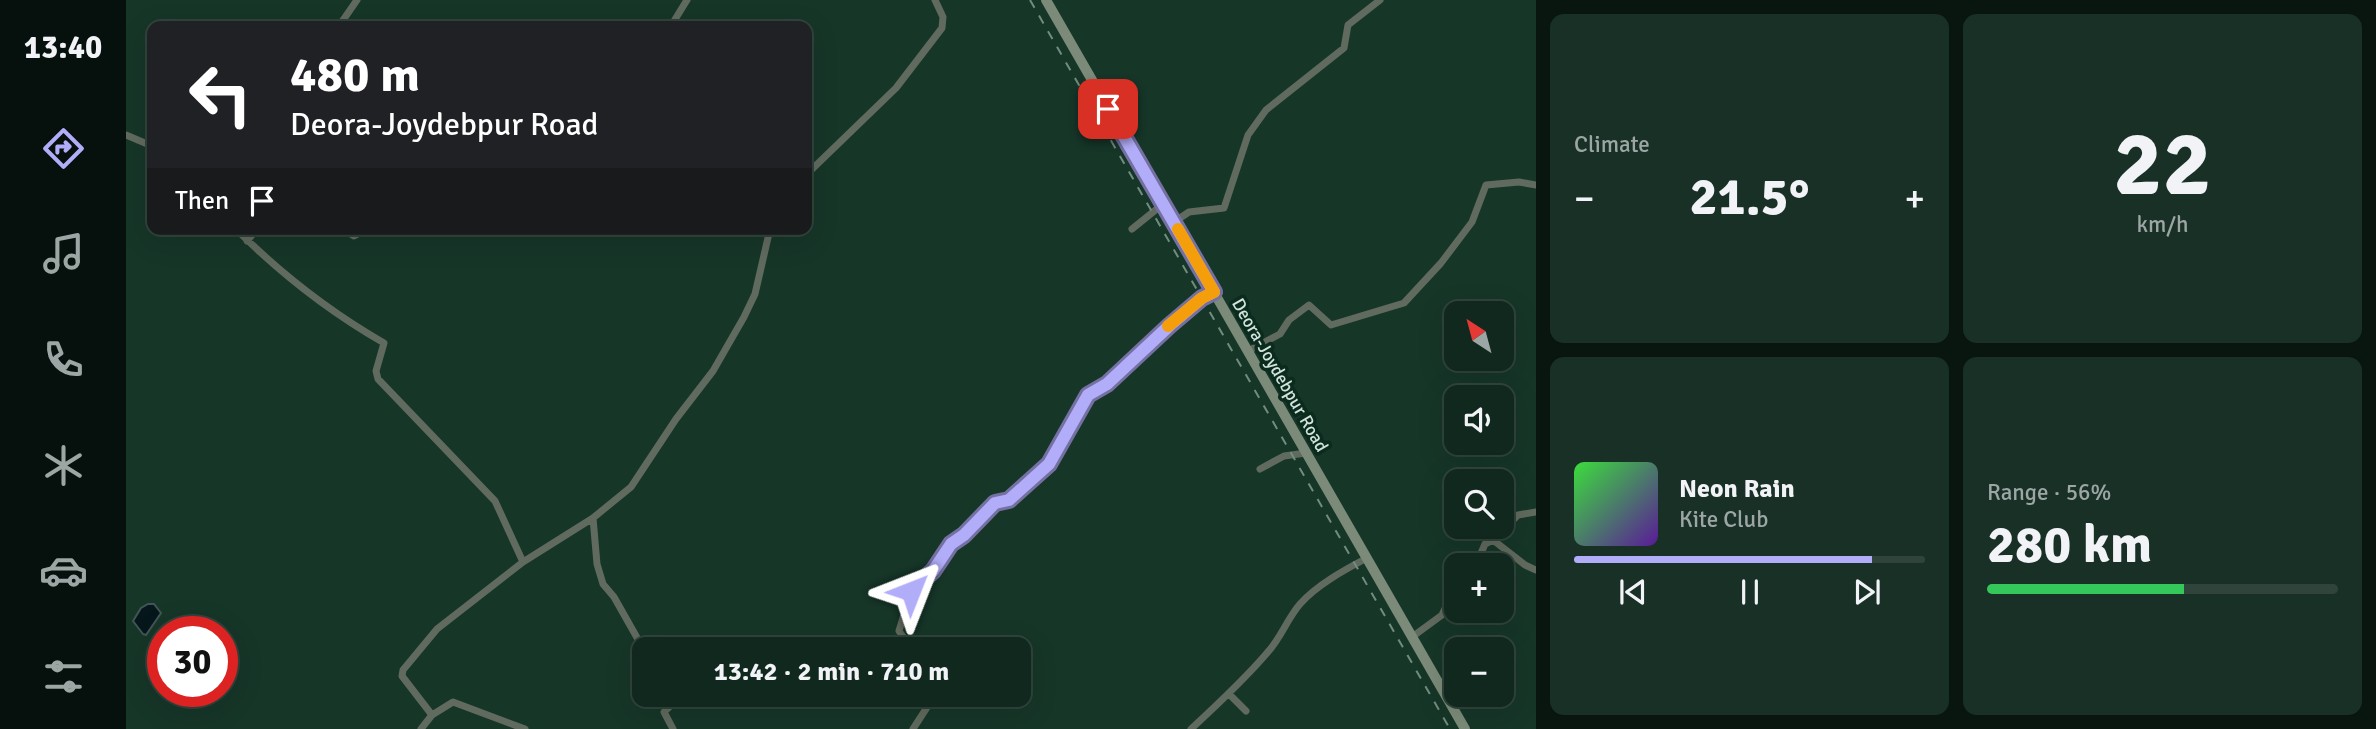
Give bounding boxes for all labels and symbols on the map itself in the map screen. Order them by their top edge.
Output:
pin [1078,79,1138,139]
street label: Deora-Joydebpur Road [1227,294,1333,456]
north arrow [1444,301,1514,371]
position arrow [874,554,948,628]
speed limit sign: 30 [147,616,238,707]

